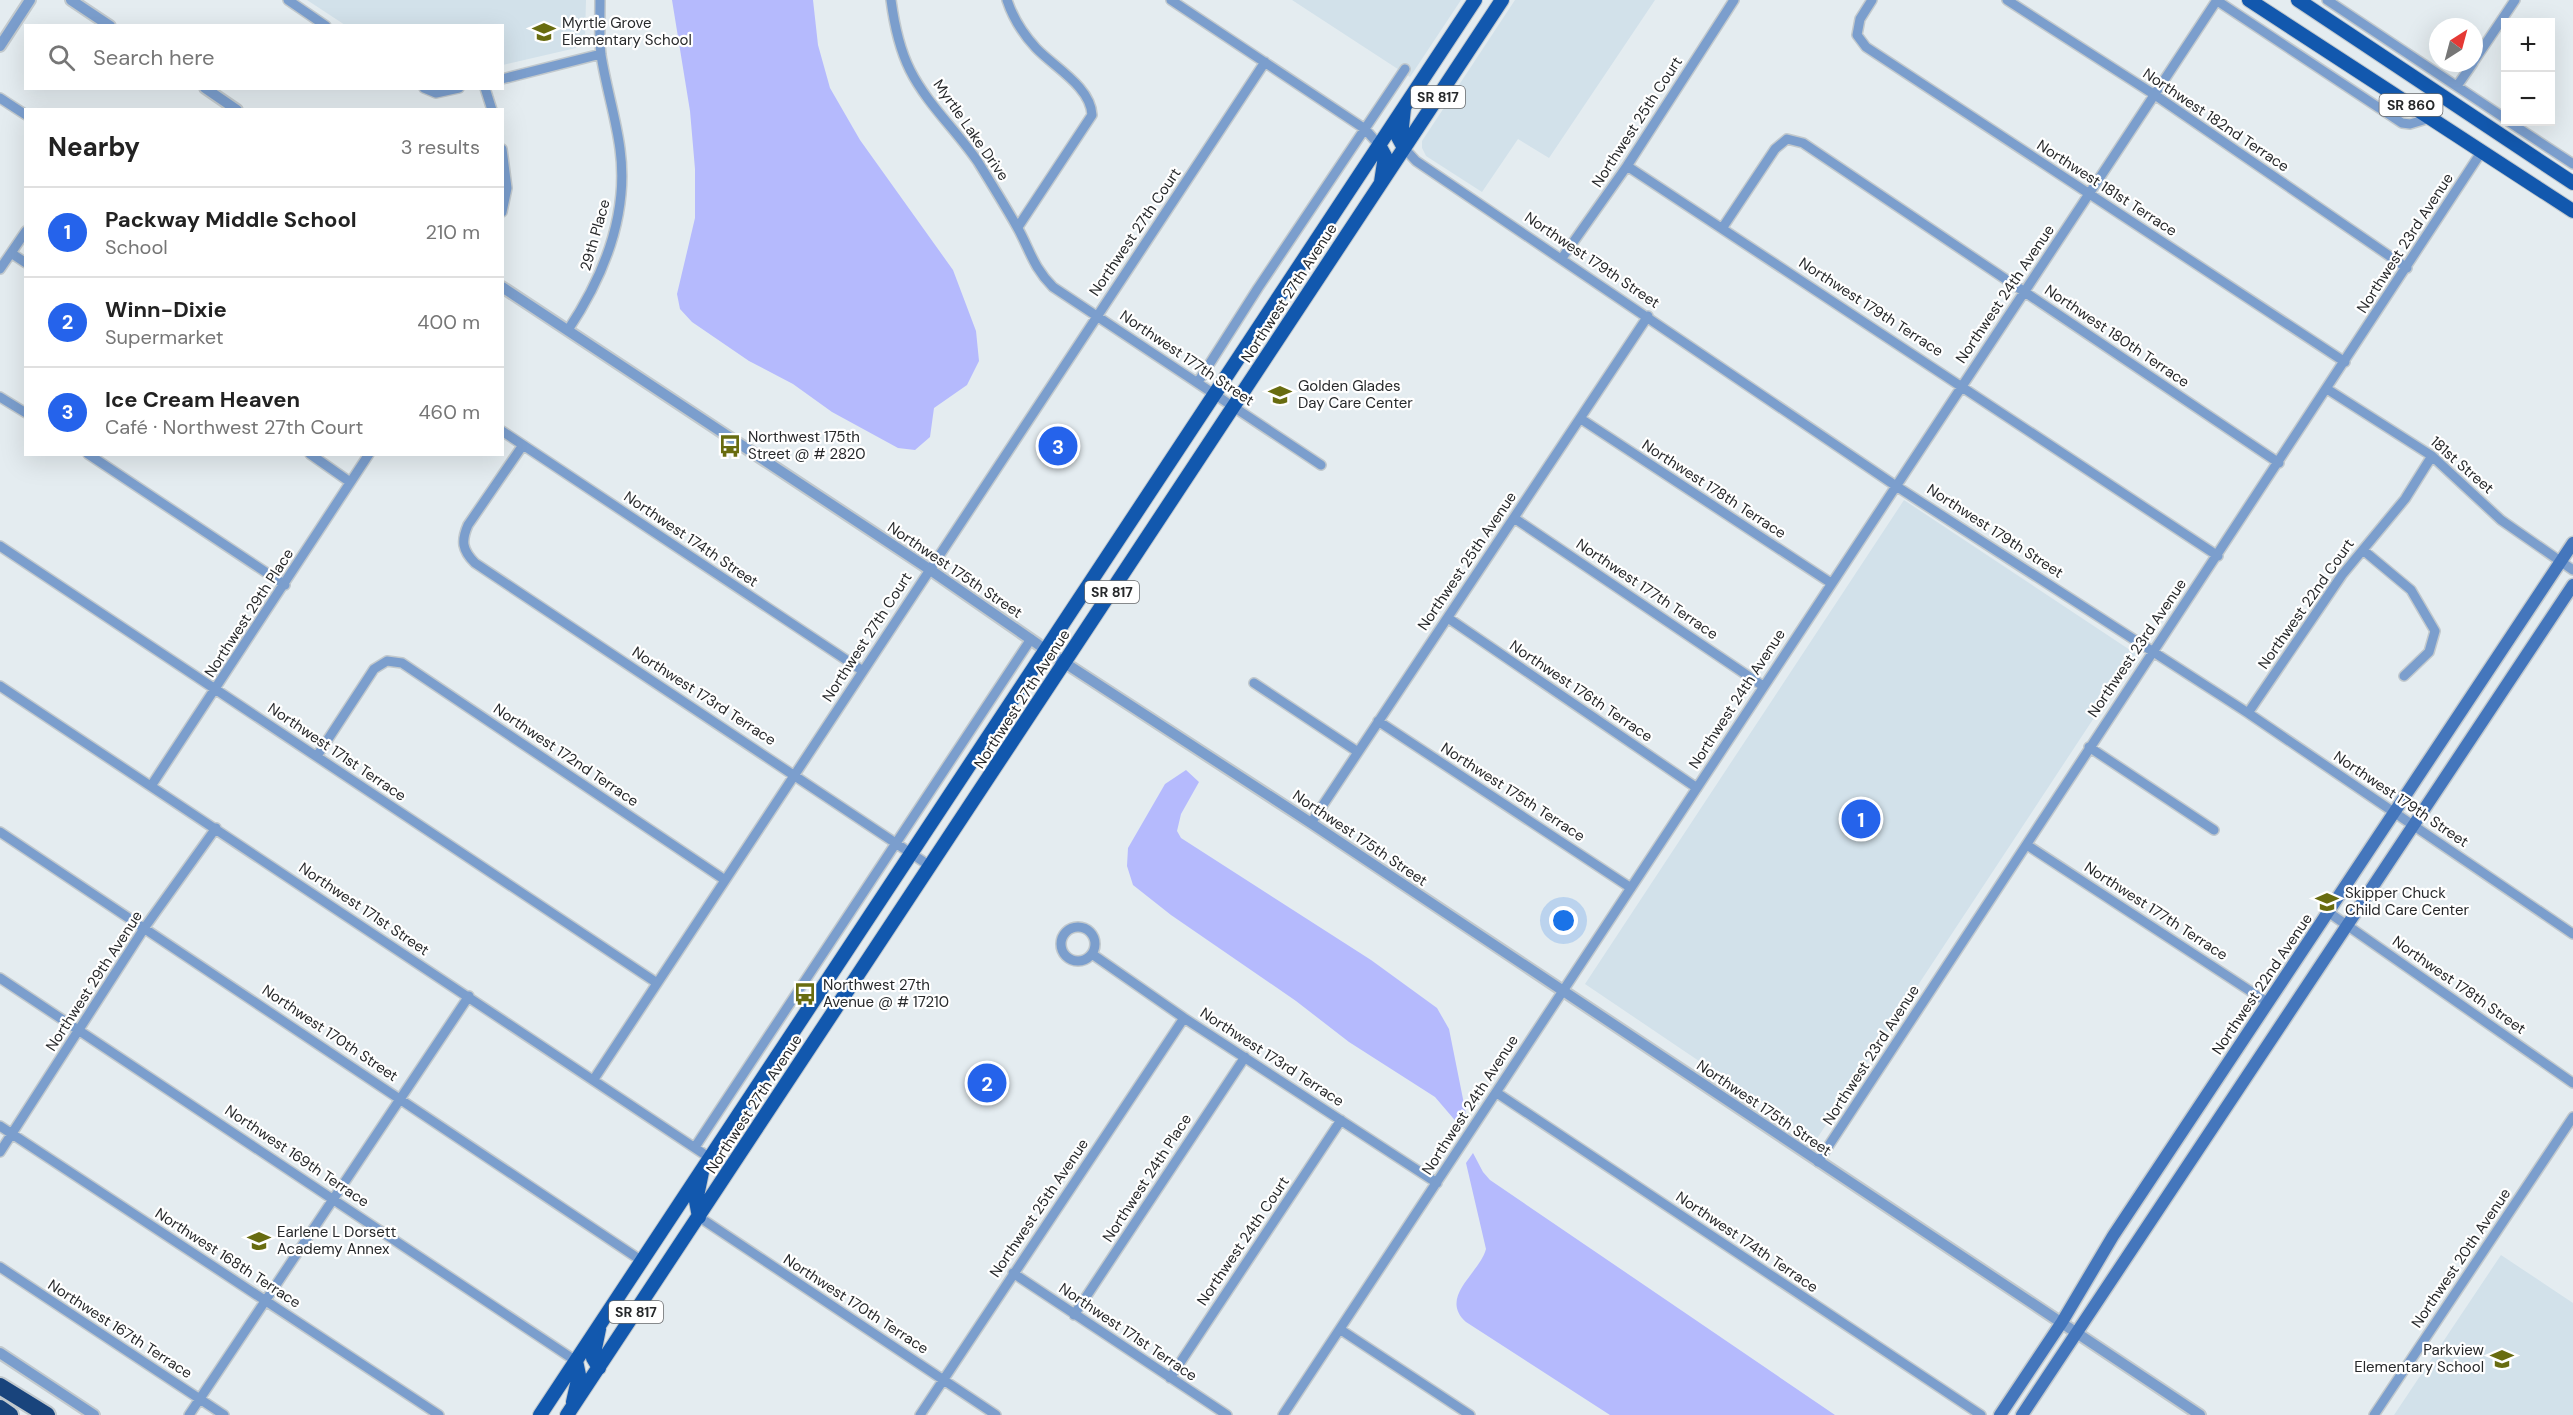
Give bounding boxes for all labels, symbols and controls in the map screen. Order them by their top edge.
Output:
place label: Myrtle Grove Elementary School [562,13,692,50]
north arrow [2429,18,2483,72]
map controls [2501,18,2555,126]
button: + [2501,18,2555,72]
school or university icon: Myrtle Grove Elementary School [531,19,557,45]
search box [24,24,504,90]
icon: search [45,41,78,74]
text: Search here [93,43,214,72]
street label: Northwest 25th Court [1587,53,1687,191]
street label: Northwest 182nd Terrace [2139,64,2293,176]
button: − [2501,72,2555,126]
street label: Myrtle Lake Drive [929,75,1013,185]
road number: SR 817 [1411,86,1465,108]
road number: SR 860 [2380,94,2442,116]
text: Nearby [48,130,140,164]
text: 3 results [401,134,480,160]
street label: Northwest 181st Terrace [2033,135,2181,241]
street label: Northwest 27th Court [1085,164,1185,300]
street label: Northwest 23rd Avenue [2352,169,2458,317]
street label: 29th Place [575,197,615,273]
text: Packway Middle School [105,205,357,234]
street label: Northwest 179th Street [1521,207,1664,313]
text: 1 [64,219,71,245]
text: 210 m [425,219,480,245]
street label: Northwest 27th Avenue [1237,220,1341,366]
street label: Northwest 24th Avenue [1951,221,2059,367]
text: School [105,234,168,260]
street label: Northwest 179th Terrace [1795,253,1947,361]
street label: Northwest 180th Terrace [2041,280,2193,392]
text: Winn-Dixie [105,295,227,324]
street label: Northwest 177th Street [1116,306,1258,410]
text: 2 [62,309,73,335]
text: 400 m [417,309,480,335]
text: Supermarket [105,324,224,350]
place label: Golden Glades Day Care Center [1298,376,1413,413]
school or university icon: Golden Glades Day Care Center [1267,382,1293,408]
text: Ice Cream Heaven [105,385,300,414]
text: 3 [61,399,74,425]
text: 460 m [418,399,480,425]
text: Café · Northwest 27th Court [105,414,363,440]
pin: 3 [1038,424,1078,468]
place label: Northwest 175th Street @ # 2820 [748,427,866,464]
street label: 181st Street [2426,432,2498,498]
bus stop icon: Northwest 175th Street @ # 2820 [717,433,743,459]
street label: Northwest 178th Terrace [1638,435,1790,543]
street label: Northwest 179th Street [1923,479,2067,583]
street label: Northwest 174th Street [620,487,762,592]
street label: Northwest 25th Avenue [1413,488,1521,634]
street label: Northwest 175th Street [884,517,1026,623]
street label: Northwest 177th Terrace [1572,534,1722,644]
street label: Northwest 22nd Court [2253,535,2359,673]
street label: Northwest 29th Place [200,545,298,681]
street label: Northwest 27th Court [818,568,916,706]
street label: Northwest 23rd Avenue [2083,575,2191,721]
road number: SR 817 [1085,581,1139,603]
street label: Northwest 24th Avenue [1684,625,1790,773]
street label: Northwest 27th Avenue [970,626,1074,772]
street label: Northwest 176th Terrace [1506,636,1656,746]
street label: Northwest 173rd Terrace [628,642,780,750]
street label: Northwest 171st Terrace [264,698,410,806]
street label: Northwest 172nd Terrace [490,699,642,811]
street label: Northwest 175th Terrace [1437,738,1589,846]
street label: Northwest 179th Street [2330,746,2473,852]
street label: Northwest 175th Street [1289,785,1431,891]
pin: 1 [1842,796,1880,842]
street label: Northwest 177th Terrace [2080,857,2232,965]
street label: Northwest 171st Street [295,858,433,960]
place label: Skipper Chuck Child Care Center [2345,883,2469,920]
school or university icon: Skipper Chuck Child Care Center [2314,889,2340,915]
your location [1549,906,1578,935]
street label: Northwest 29th Avenue [41,907,147,1055]
street label: Northwest 22nd Avenue [2207,909,2317,1059]
street label: Northwest 178th Street [2388,931,2530,1039]
place label: Northwest 27th Avenue @ # 17210 [823,975,949,1012]
street label: Northwest 170th Street [258,980,402,1086]
bus stop icon: Northwest 27th Avenue @ # 17210 [792,981,818,1007]
street label: Northwest 23rd Avenue [1818,981,1924,1129]
street label: Northwest 173rd Terrace [1196,1003,1348,1111]
street label: Northwest 27th Avenue [702,1031,806,1177]
street label: Northwest 24th Avenue [1417,1031,1523,1179]
street label: Northwest 175th Street [1693,1055,1835,1161]
pin: 2 [968,1060,1006,1106]
street label: Northwest 169th Terrace [221,1100,373,1212]
street label: Northwest 24th Place [1098,1110,1196,1246]
street label: Northwest 25th Avenue [985,1135,1093,1281]
street label: Northwest 24th Court [1192,1172,1294,1309]
street label: Northwest 20th Avenue [2407,1184,2515,1332]
street label: Northwest 174th Terrace [1672,1187,1822,1297]
street label: Northwest 168th Terrace [151,1203,305,1313]
place label: Earlene L Dorsett Academy Annex [277,1222,397,1259]
school or university icon: Earlene L Dorsett Academy Annex [246,1228,272,1254]
street label: Northwest 170th Terrace [780,1250,932,1358]
street label: Northwest 167th Terrace [44,1275,196,1383]
street label: Northwest 171st Terrace [1055,1278,1201,1386]
road number: SR 817 [609,1301,663,1323]
place label: Parkview Elementary School [2354,1340,2485,1377]
school or university icon: Parkview Elementary School [2489,1346,2515,1372]

